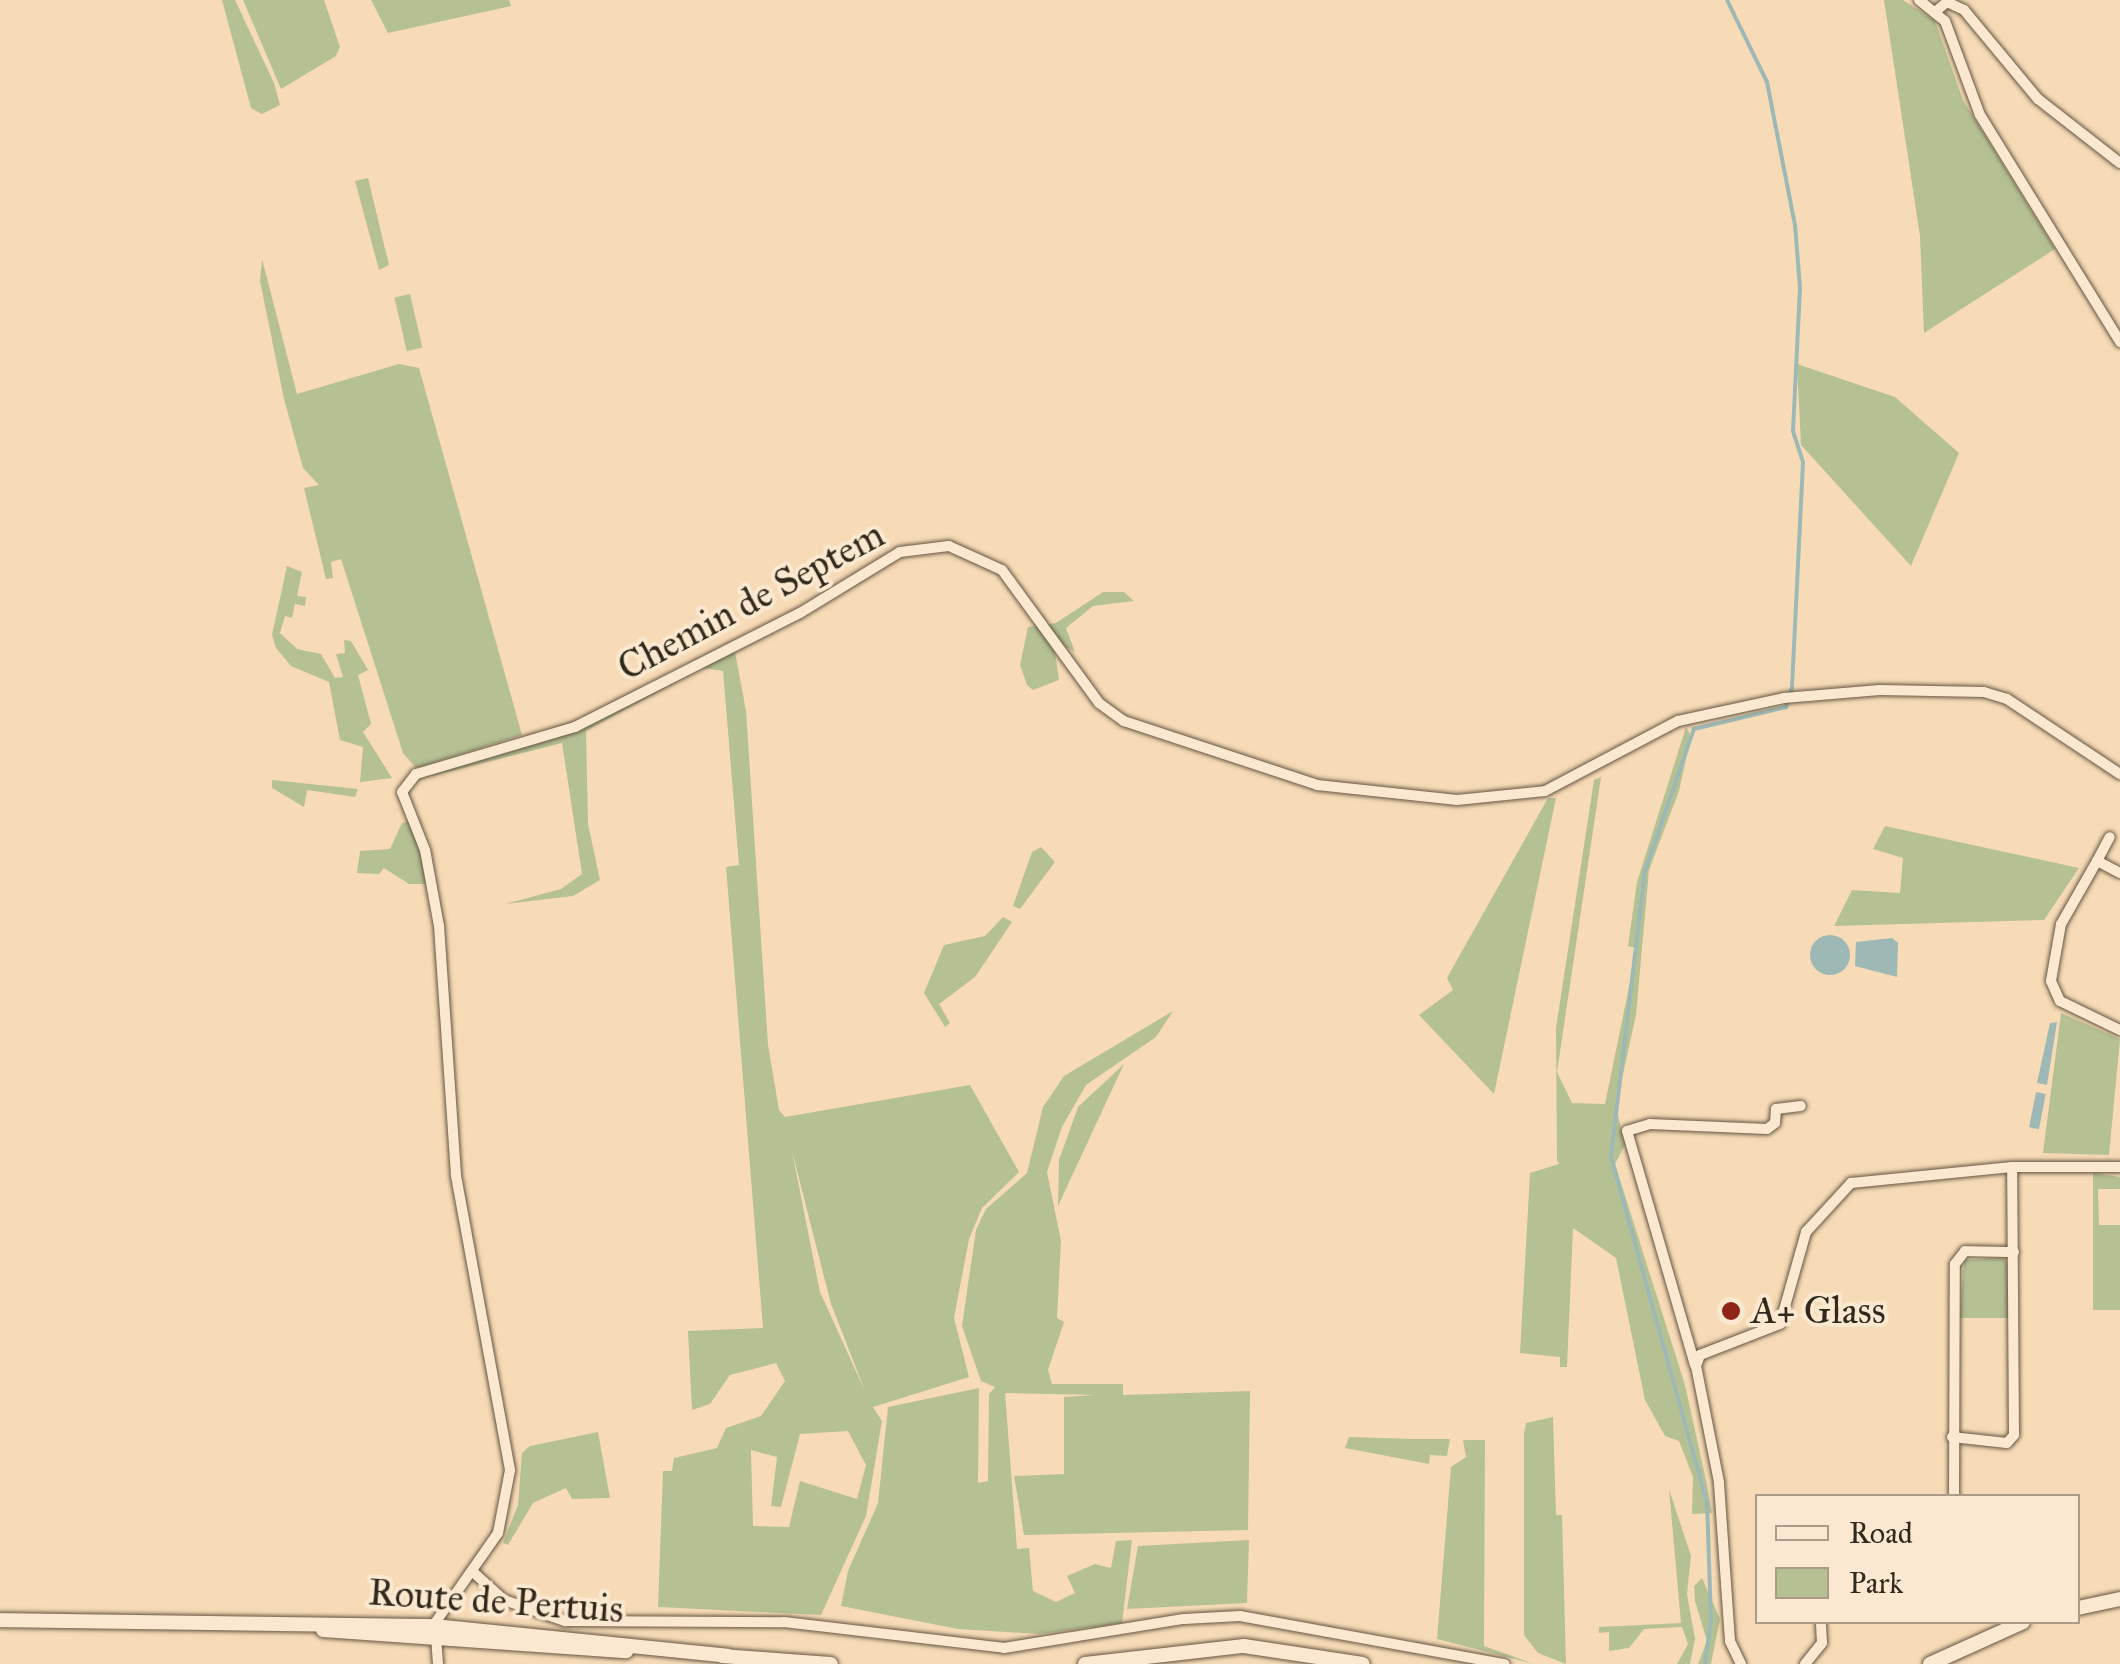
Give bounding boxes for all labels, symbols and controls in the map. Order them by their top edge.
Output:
street label: Chemin de Septem [610,512,892,690]
place label: A+ Glass [1751,1288,1886,1334]
marker: A+ Glass [1720,1300,1742,1322]
legend [1755,1494,2080,1624]
text: Road [1849,1515,1913,1551]
text: Park [1849,1565,1903,1601]
street label: Route de Pertuis [367,1569,625,1633]

